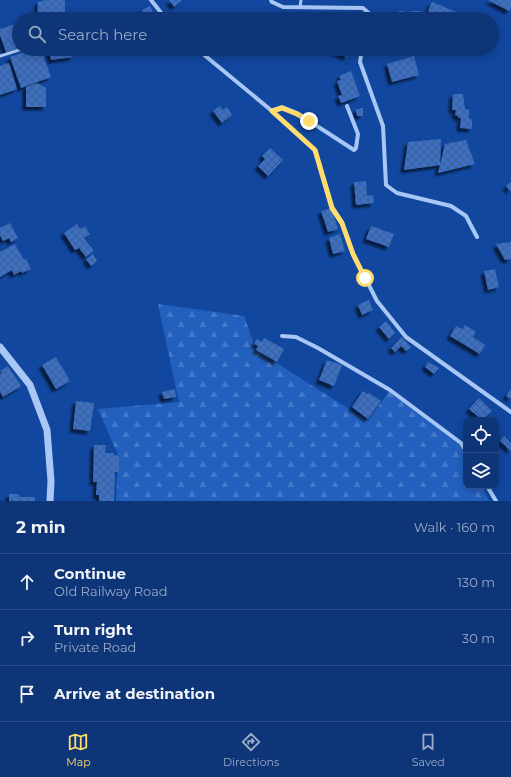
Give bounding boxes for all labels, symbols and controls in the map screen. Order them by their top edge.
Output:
search box [12,12,499,56]
icon: search [26,23,48,45]
text: Search here [58,25,147,44]
route end [300,112,318,130]
route start [356,269,374,287]
map controls [463,417,499,489]
button: locate [463,417,499,453]
button: layers [463,453,499,489]
text: 2 min [16,517,66,537]
text: Walk · 160 m [414,519,495,535]
text: Continue [54,564,126,583]
icon: ahead [16,571,38,593]
text: 130 m [457,574,495,590]
text: Old Railway Road [54,583,168,599]
text: Turn right [54,620,133,639]
icon: right [16,627,38,649]
text: 30 m [462,630,495,646]
text: Private Road [54,639,136,655]
icon: arrive [16,683,38,705]
text: Arrive at destination [54,684,215,703]
tab: Map [66,731,91,769]
tab: Directions [223,731,279,769]
tab: Saved [412,731,445,769]

